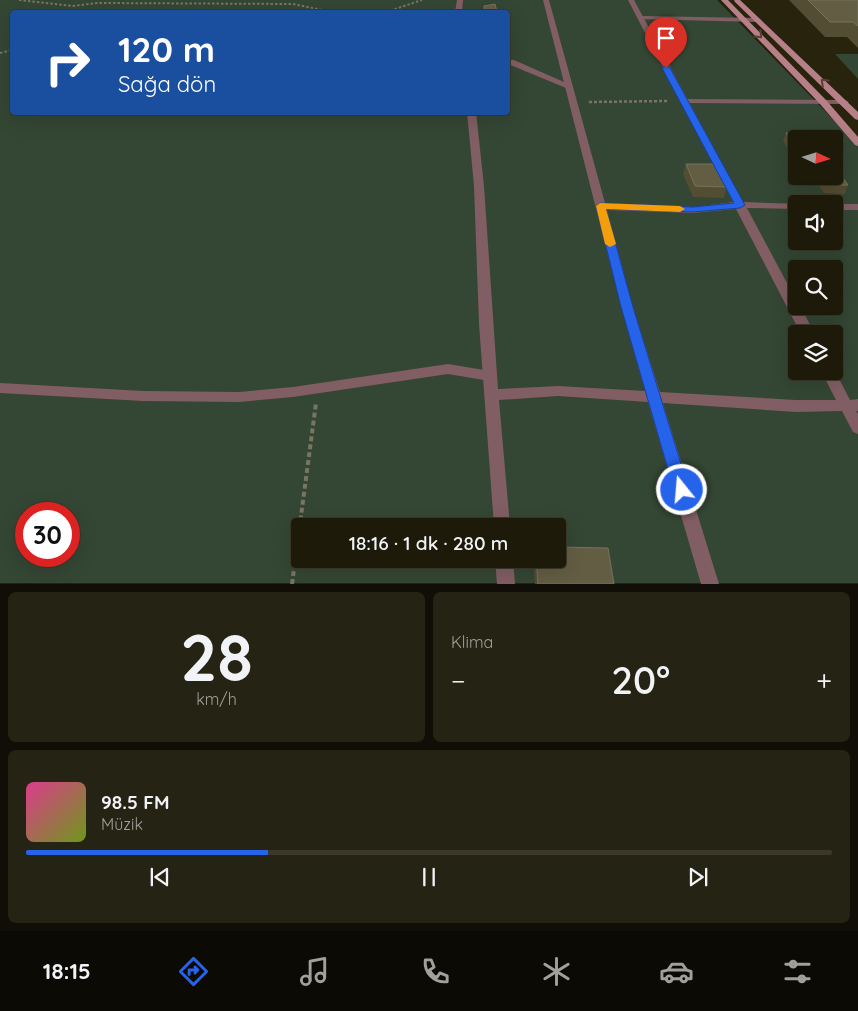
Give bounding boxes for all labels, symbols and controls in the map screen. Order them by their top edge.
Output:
pin [645,17,687,68]
icon: arrive [652,24,680,52]
text: 120 m [118,27,215,71]
one-way arrow [753,29,762,38]
icon: right [35,30,100,95]
text: Sağa dön [118,70,216,98]
one-way arrow [820,79,829,88]
north arrow [788,130,842,185]
map controls [788,130,843,380]
button: sound [788,195,843,250]
button: search [788,260,843,315]
button: layers [788,325,843,380]
position arrow [655,463,707,515]
speed limit sign: 30 [15,502,80,567]
text: 18:16 · 1 dk · 280 m [349,531,508,555]
text: 28 [180,616,253,697]
text: Klima [451,632,493,652]
text: 20° [612,656,670,704]
text: − [451,663,466,698]
text: + [816,663,832,698]
text: km/h [196,689,237,709]
text: 98.5 FM [101,790,169,814]
text: Müzik [101,814,143,834]
icon: previous [146,863,174,891]
icon: pause [415,863,443,891]
icon: next [684,863,712,891]
icon: directions [176,954,211,989]
icon: music [297,954,332,989]
icon: phone [418,954,453,989]
icon: climate [539,954,574,989]
icon: car [659,954,694,989]
icon: filters [780,954,815,989]
text: 18:15 [43,957,91,985]

